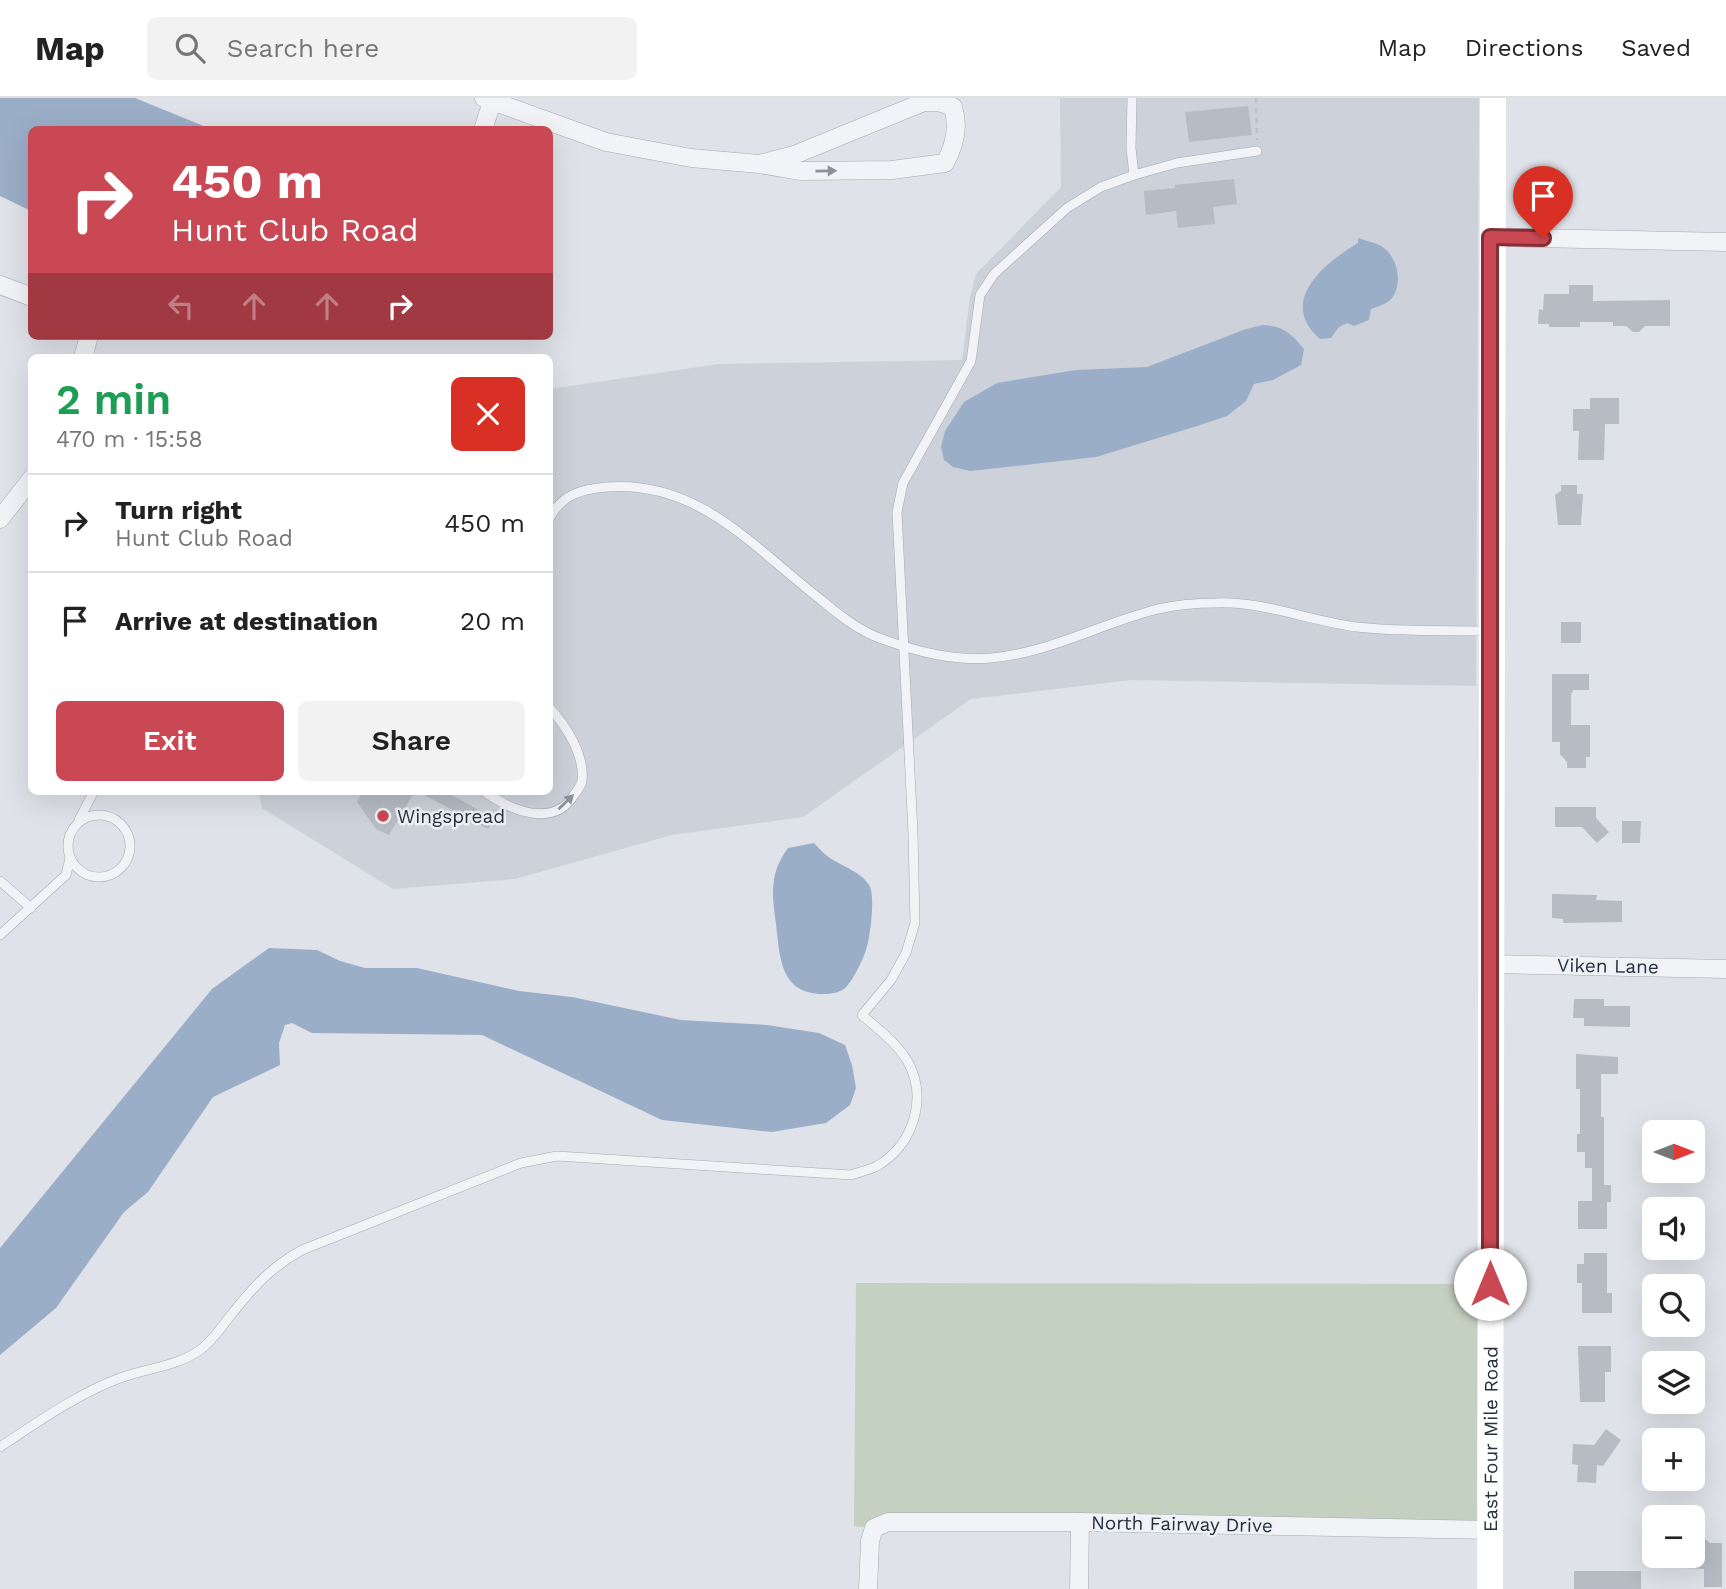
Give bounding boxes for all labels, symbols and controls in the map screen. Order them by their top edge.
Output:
search box [147,17,637,80]
text: Map [35,29,105,68]
icon: search [171,29,209,67]
text: Search here [227,33,379,63]
text: Map [1378,34,1427,62]
text: Directions [1465,34,1583,62]
text: Saved [1621,34,1691,62]
text: 450 m [171,152,323,210]
icon: right [56,154,147,245]
one-way arrow [815,165,837,177]
pin [1513,166,1573,238]
icon: arrive [1524,177,1562,215]
text: Hunt Club Road [171,211,418,249]
icon: left [162,287,200,325]
icon: ahead [235,287,273,325]
icon: ahead [308,287,346,325]
icon: right [381,287,419,325]
text: 2 min [56,375,171,424]
button: close [451,377,525,451]
text: 470 m · 15:58 [56,426,203,453]
text: Turn right [115,495,242,525]
icon: right [56,504,94,542]
text: 450 m [444,508,525,538]
text: Hunt Club Road [115,525,293,552]
icon: arrive [56,602,94,640]
text: Arrive at destination [115,606,378,636]
text: 20 m [460,606,525,636]
button: Exit [56,701,284,781]
button: Share [298,701,525,781]
one-way arrow [558,794,575,811]
place label: Wingspread [397,805,505,828]
marker: Wingspread [375,808,391,824]
street label: Viken Lane [1557,954,1659,978]
north arrow [1642,1120,1704,1183]
map controls [1642,1120,1705,1568]
button: sound [1642,1197,1705,1260]
position arrow [1453,1247,1527,1321]
button: search [1642,1274,1705,1337]
street label: East Four Mile Road [1479,1346,1502,1532]
button: layers [1642,1351,1705,1414]
button: + [1642,1428,1705,1491]
button: − [1642,1505,1705,1568]
street label: North Fairway Drive [1091,1511,1273,1537]

